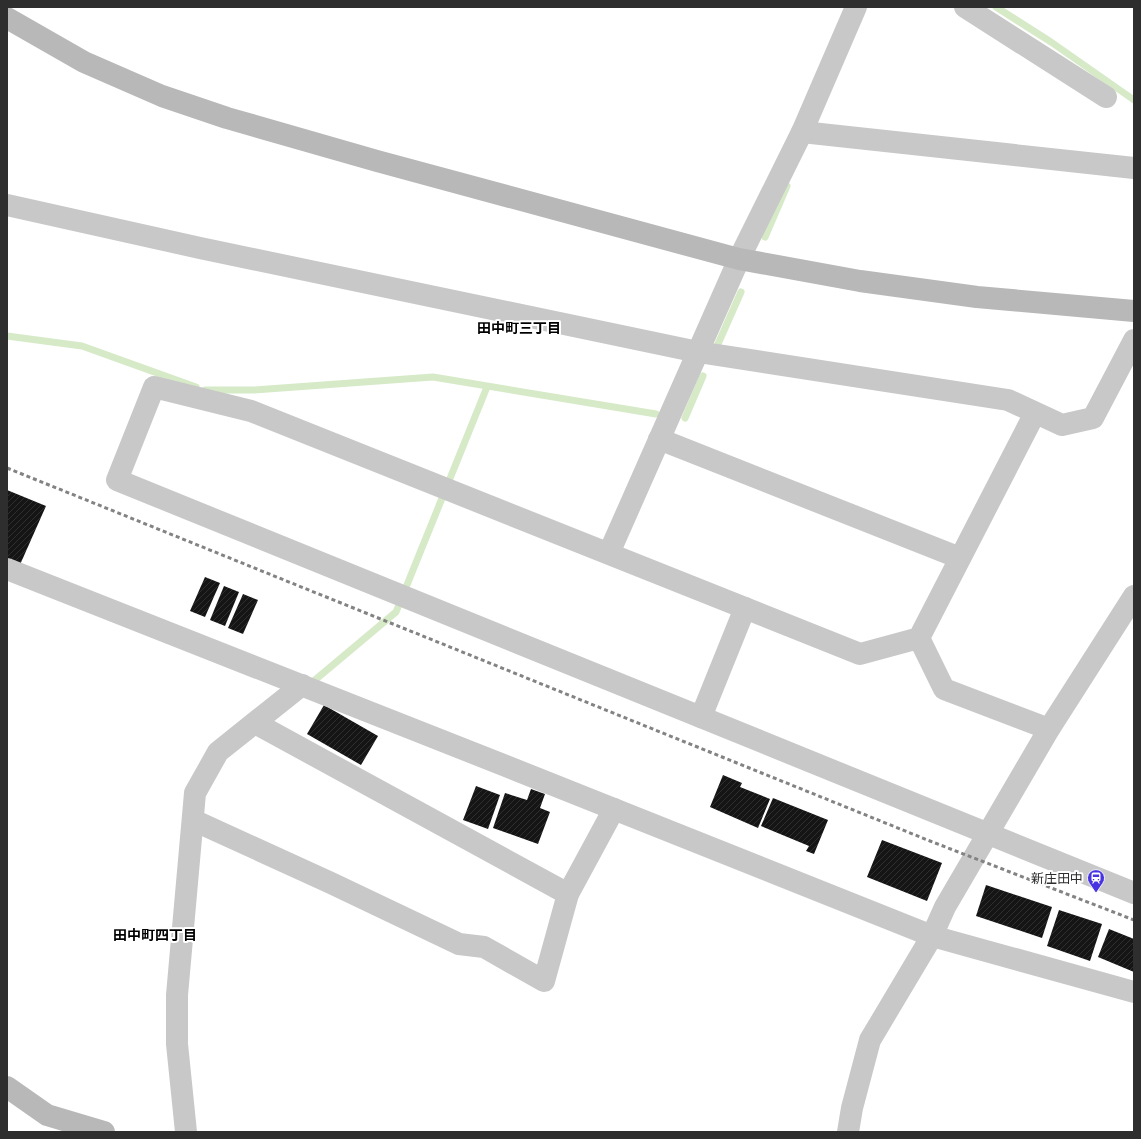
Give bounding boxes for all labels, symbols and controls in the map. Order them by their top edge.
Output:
district label: 田中町三丁目 [477,320,561,336]
station icon: 新庄田中 [1086,868,1106,893]
place label: 新庄田中 [1031,871,1083,886]
district label: 田中町四丁目 [113,927,197,943]

